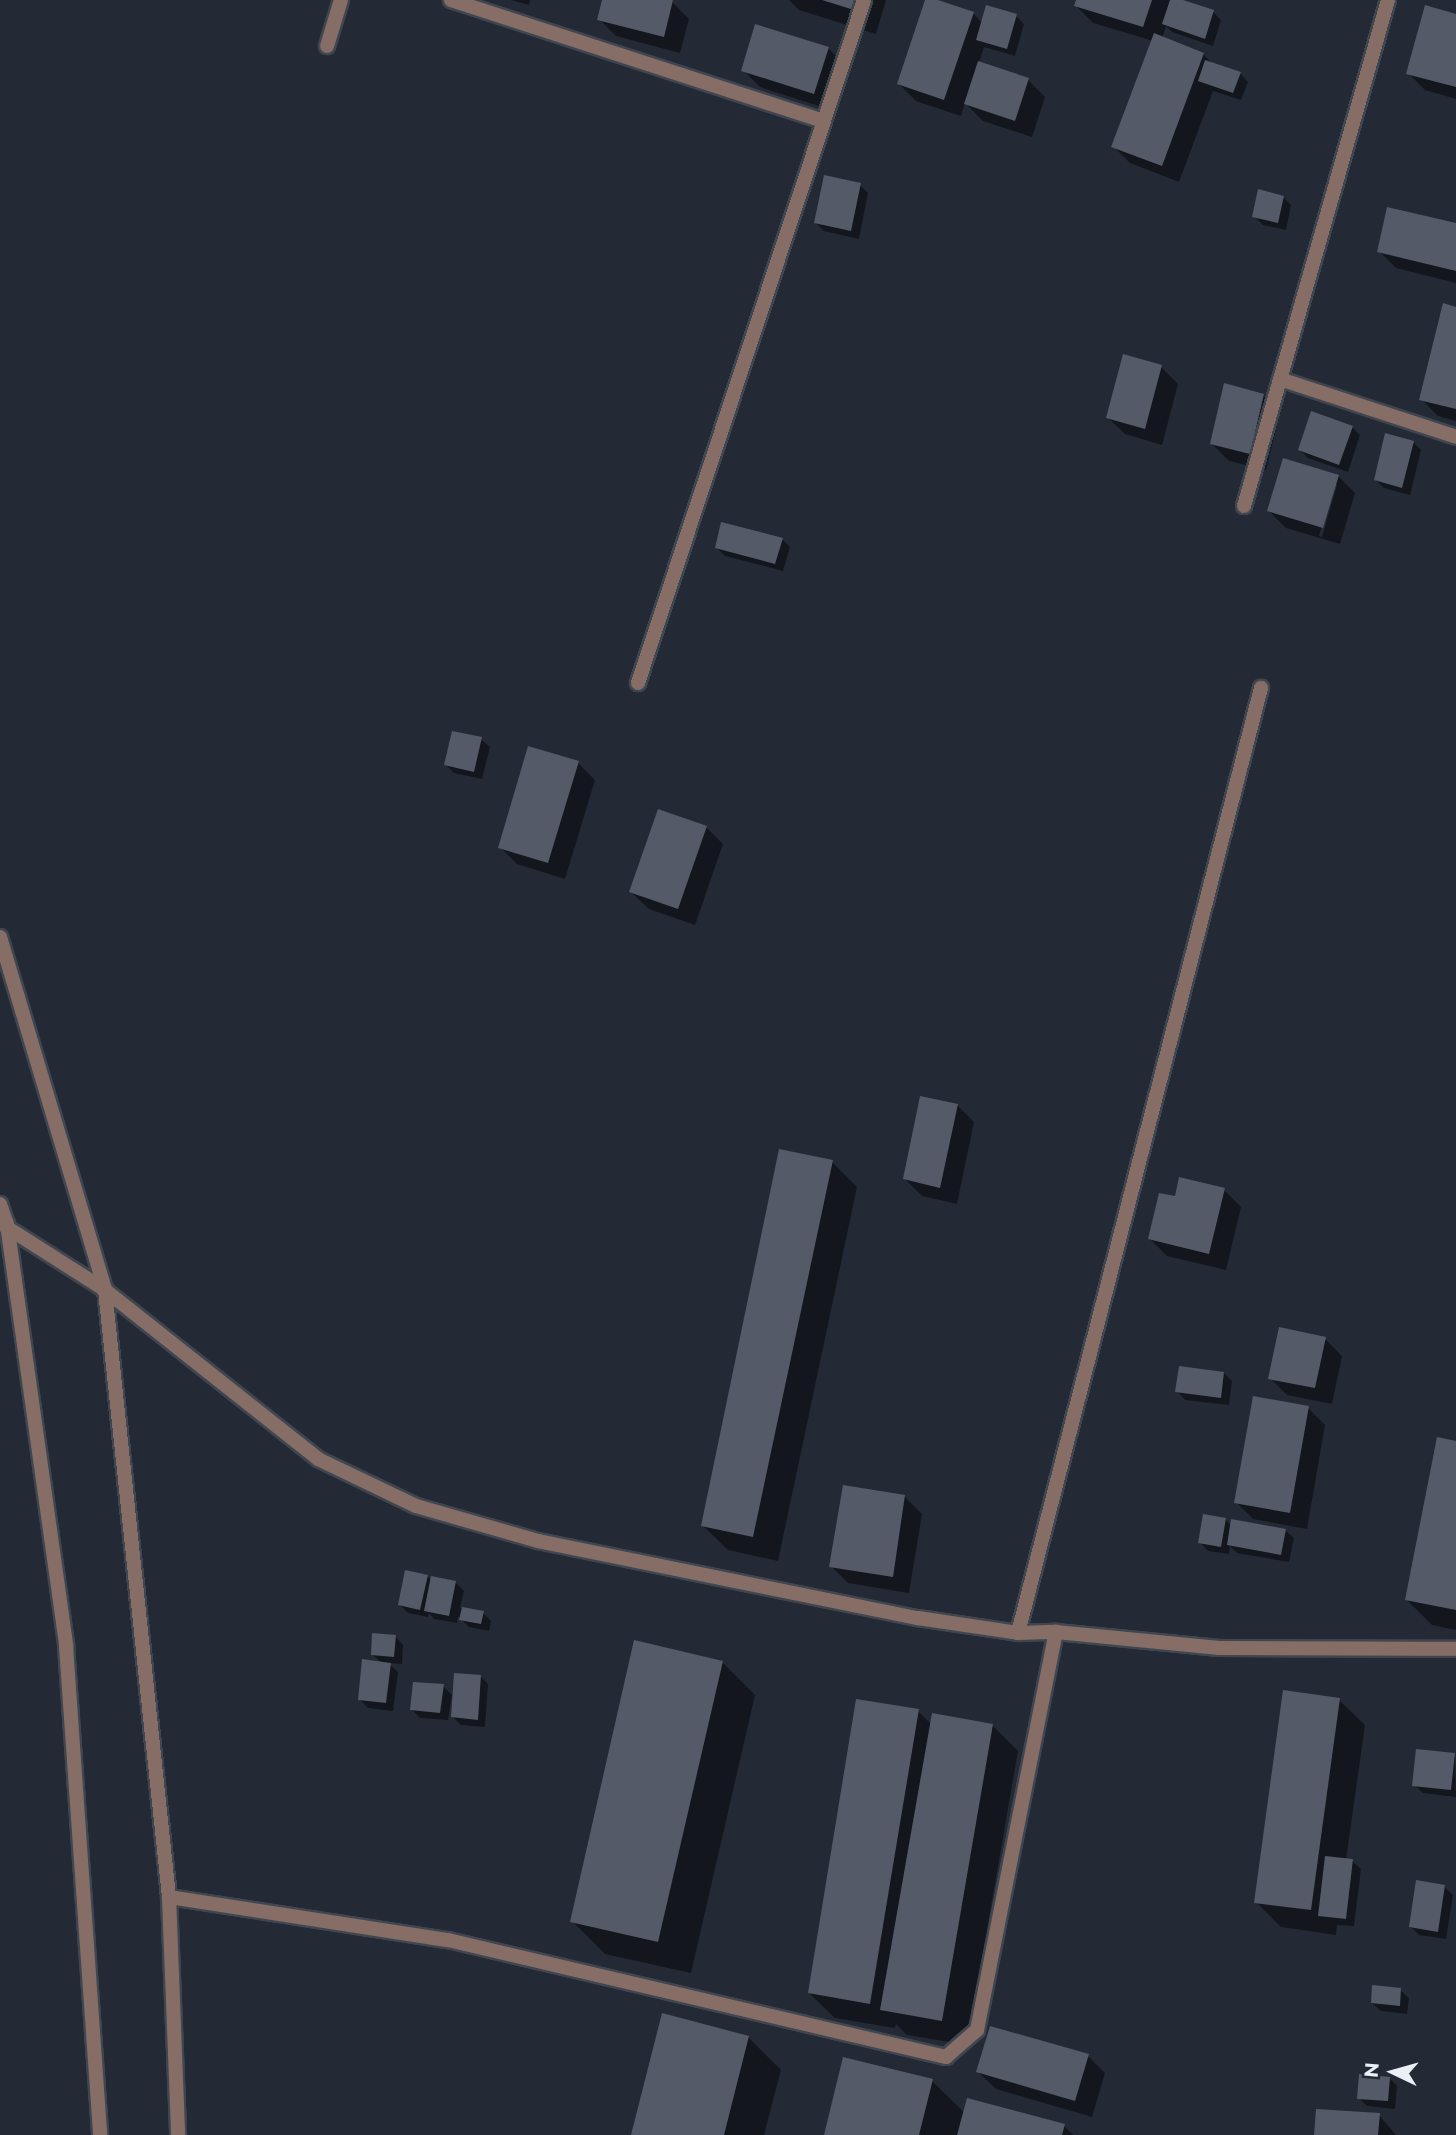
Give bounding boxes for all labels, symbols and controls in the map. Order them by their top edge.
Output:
north arrow [1358,2037,1428,2107]
text: N [1359,2061,1384,2079]

